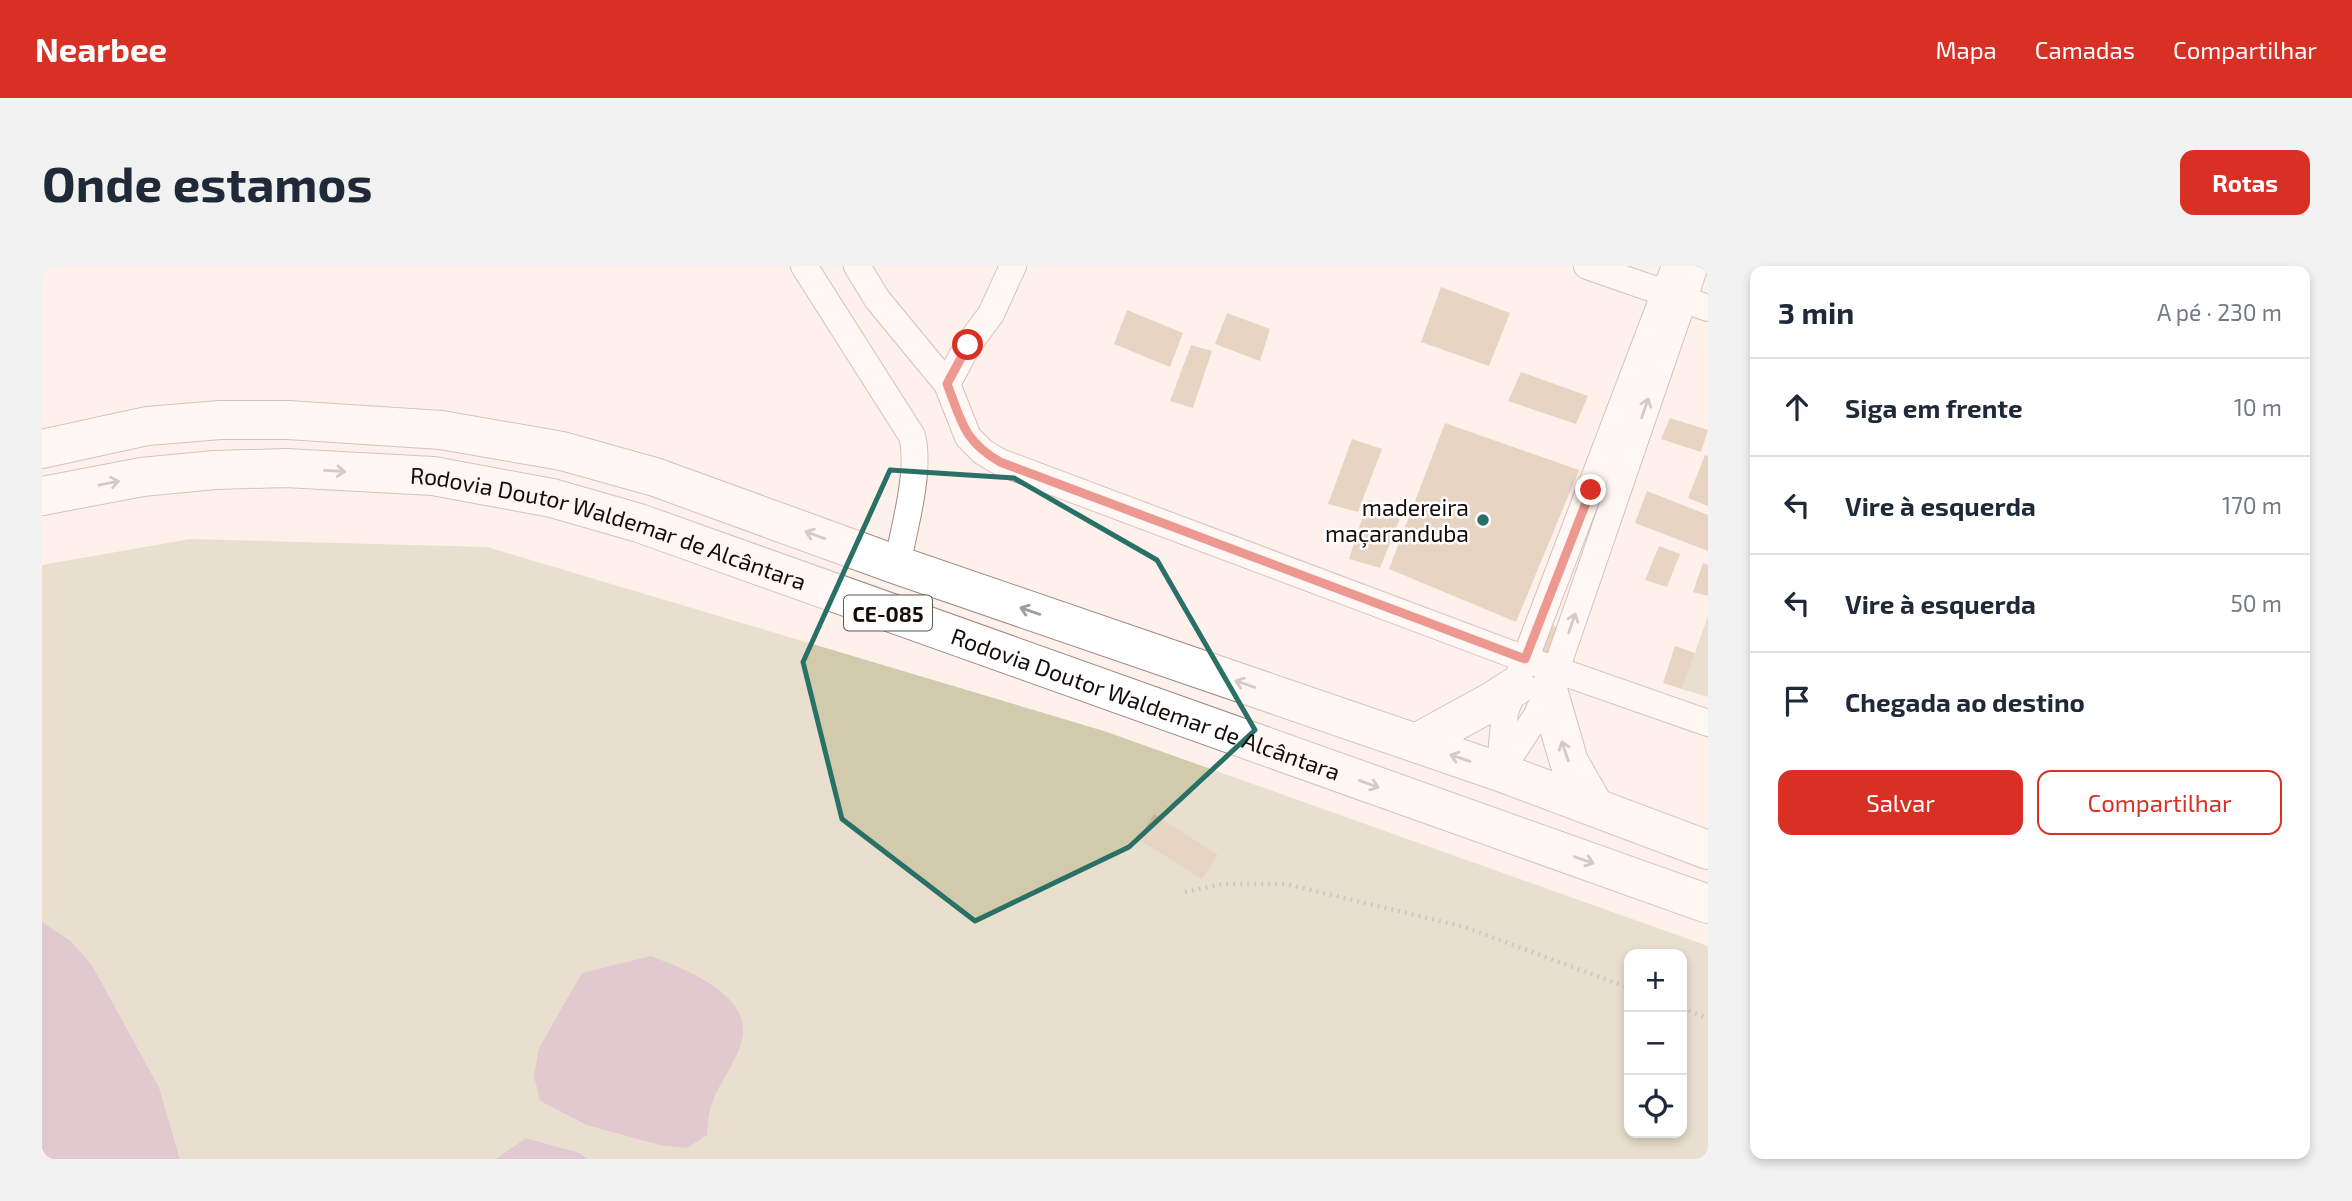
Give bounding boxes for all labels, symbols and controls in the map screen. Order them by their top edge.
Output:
text: Nearbee [35,29,167,69]
text: Mapa [1935,35,1997,64]
text: Camadas [2035,35,2135,64]
text: Compartilhar [2173,35,2317,64]
button: Rotas [2180,150,2310,215]
text: Onde estamos [42,153,372,212]
text: 3 min [1778,294,1854,330]
text: A pé · 230 m [2157,298,2282,326]
route start [952,329,983,360]
icon: ahead [1778,388,1816,426]
text: Siga em frente [1845,392,2023,423]
text: 10 m [2234,393,2282,421]
one-way arrow [1640,397,1652,419]
street label: Rodovia Doutor Waldemar de Alcântara [409,461,810,595]
one-way arrow [324,464,347,477]
route end [1575,474,1606,505]
one-way arrow [97,476,120,490]
icon: left [1778,486,1816,524]
text: Vire à esquerda [1845,490,2036,521]
text: 170 m [2222,491,2282,519]
place label: madereira maçaranduba [1325,493,1469,548]
marker: madereira maçaranduba [1475,512,1491,528]
one-way arrow [805,528,827,541]
icon: left [1778,584,1816,622]
text: Vire à esquerda [1845,588,2036,619]
text: 50 m [2231,589,2282,617]
road number: CE-085 [844,596,932,630]
one-way arrow [1019,604,1041,616]
one-way arrow [1567,613,1579,635]
street label: Rodovia Doutor Waldemar de Alcântara [948,621,1344,786]
one-way arrow [1234,677,1256,689]
icon: arrive [1778,682,1816,720]
text: Chegada ao destino [1845,686,2085,717]
one-way arrow [1558,740,1570,762]
one-way arrow [1450,751,1472,763]
button: Salvar [1778,770,2023,835]
button: Compartilhar [2037,770,2282,835]
one-way arrow [1358,779,1380,791]
one-way arrow [1573,854,1595,867]
map controls [1624,949,1687,1138]
button: + [1624,949,1687,1012]
button: − [1624,1012,1687,1075]
button: locate [1624,1075,1687,1138]

